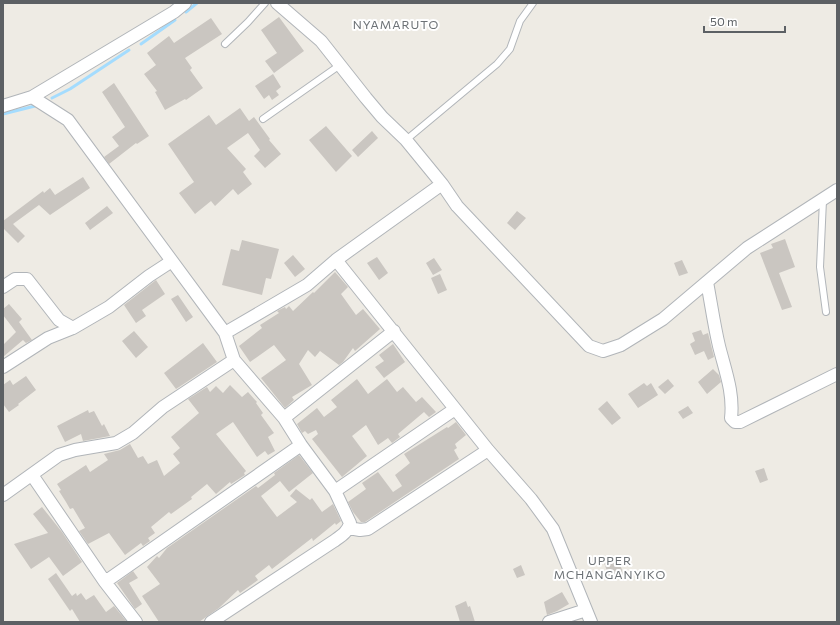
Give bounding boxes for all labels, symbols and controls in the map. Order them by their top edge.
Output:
scale bar [704,8,785,34]
text: 50 m [710,14,738,28]
district label: NYAMARUTO [353,17,439,31]
district label: UPPER MCHANGANYIKO [554,553,666,581]

